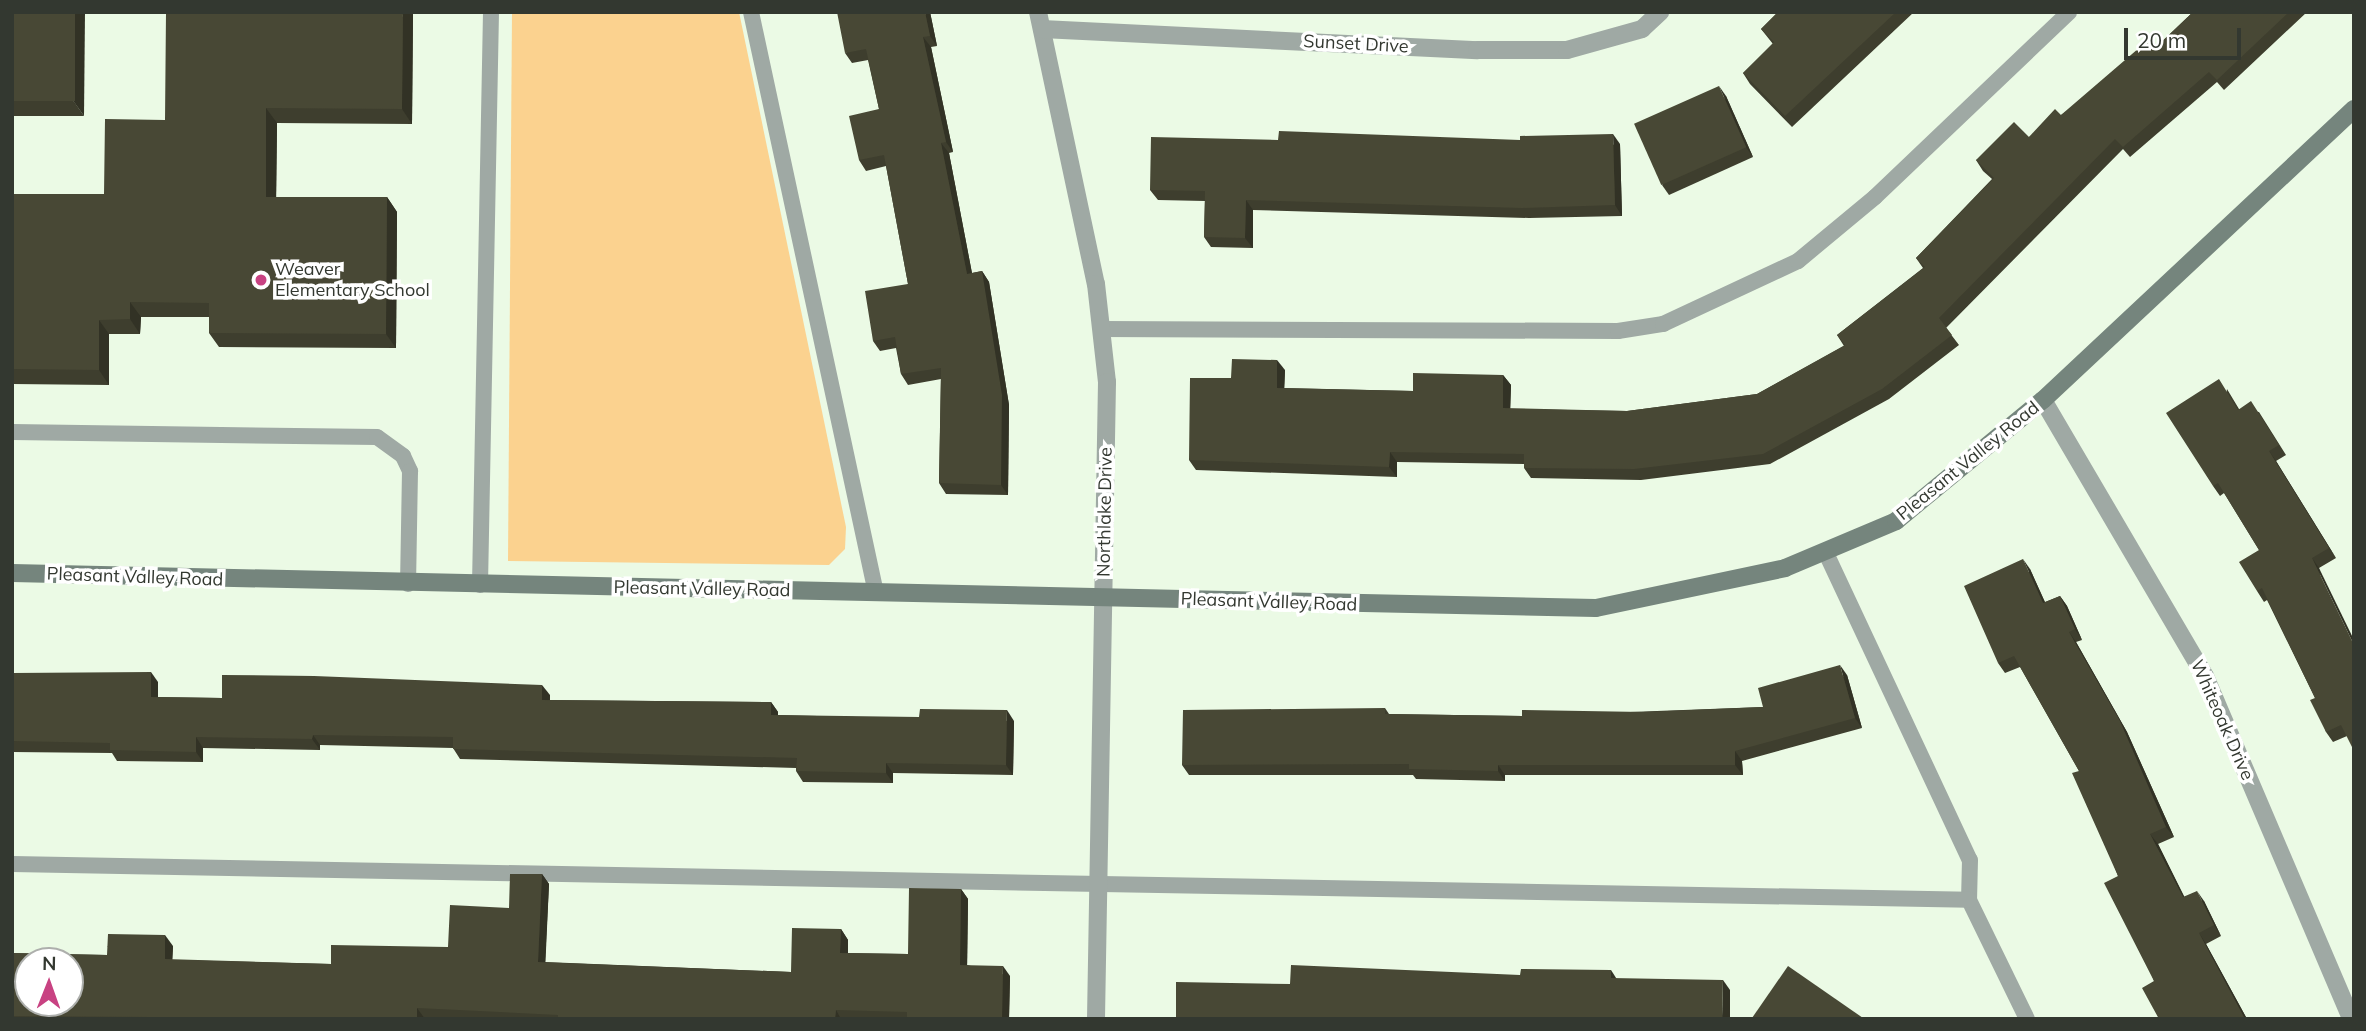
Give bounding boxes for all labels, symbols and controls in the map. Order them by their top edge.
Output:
scale bar [2128,14,2245,58]
text: 20 m [2137,27,2186,53]
street label: Sunset Drive [1303,30,1409,58]
place label: Weaver Elementary School [275,259,430,302]
marker: Weaver Elementary School [253,272,269,288]
street label: Pleasant Valley Road [1892,397,2044,525]
street label: Northlake Drive [1093,447,1117,577]
street label: Pleasant Valley Road [46,563,224,591]
street label: Pleasant Valley Road [613,577,791,601]
street label: Pleasant Valley Road [1180,588,1358,616]
street label: Whiteoak Drive [2186,657,2258,783]
north arrow [14,947,84,1017]
text: N [42,951,57,975]

